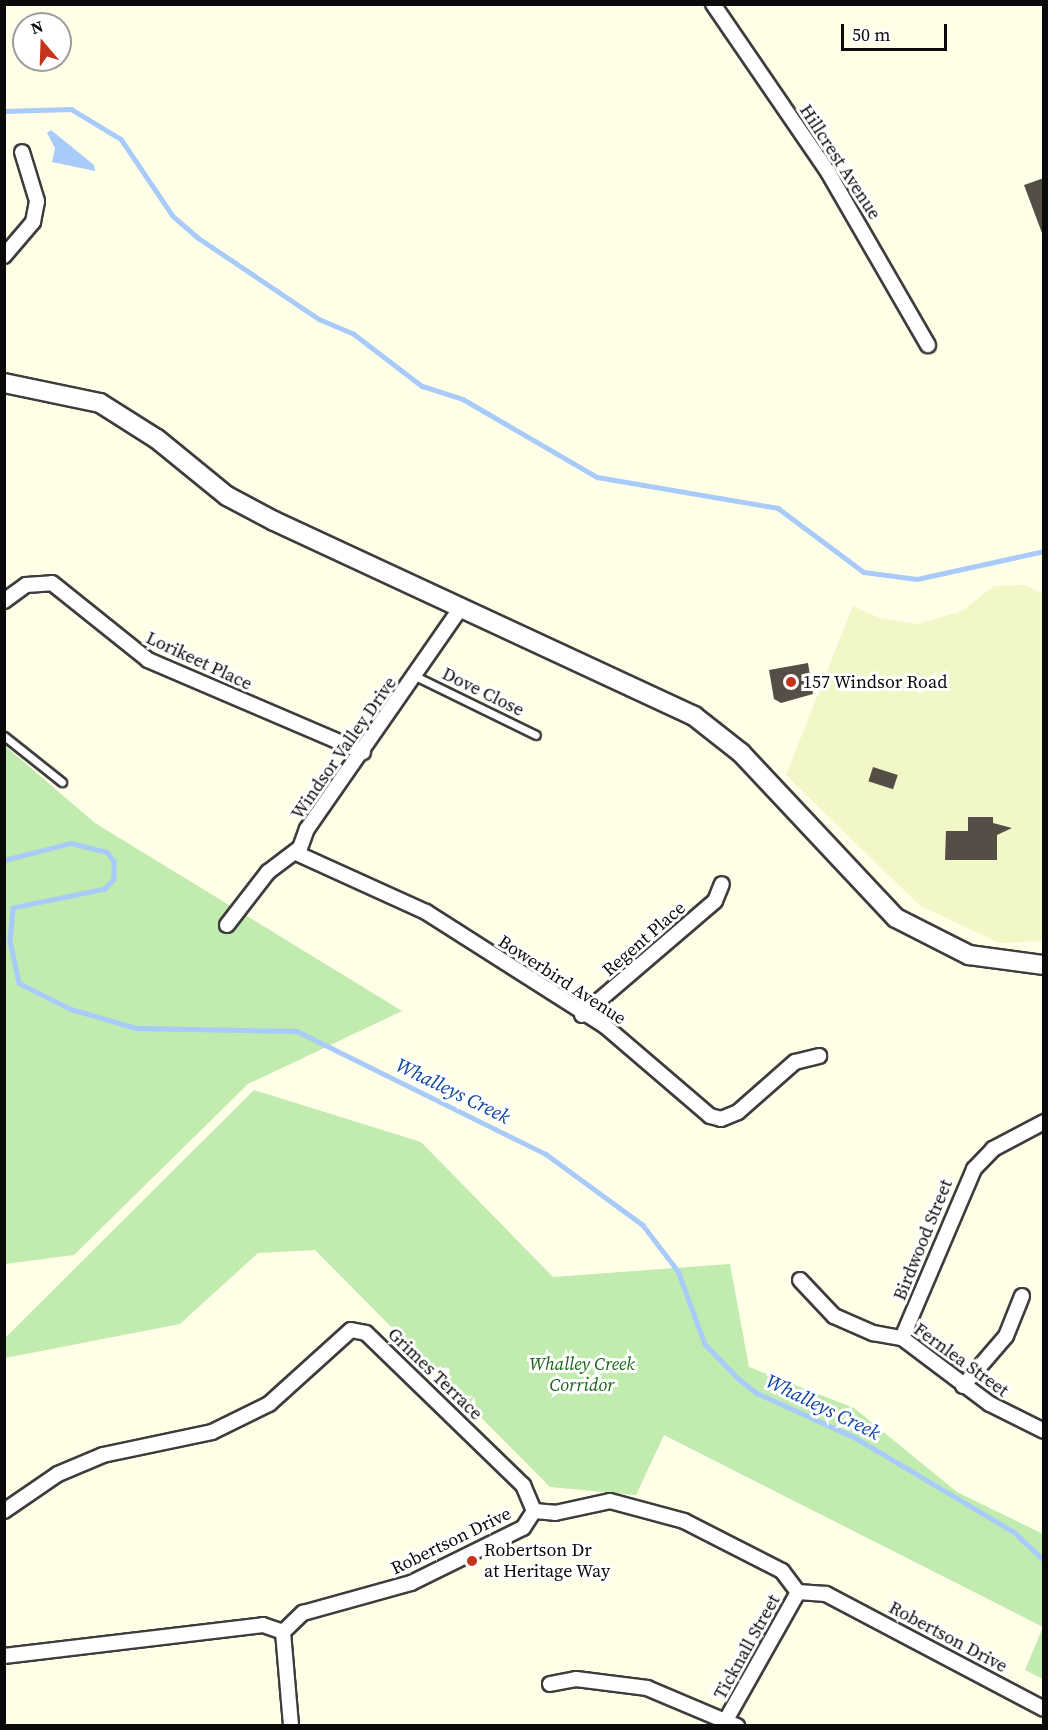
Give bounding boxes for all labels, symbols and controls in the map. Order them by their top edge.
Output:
north arrow [12,12,72,72]
scale bar [844,12,950,50]
text: N [28,15,46,39]
text: 50 m [852,22,890,47]
street label: Hillcrest Avenue [795,101,885,223]
street label: Lorikeet Place [143,627,255,695]
street label: Dove Close [439,663,527,721]
place label: 157 Windsor Road [803,671,948,693]
street label: Windsor Valley Drive [287,672,401,824]
marker: 157 Windsor Road [784,675,798,689]
street label: Regent Place [598,897,690,981]
street label: Bowerbird Avenue [494,931,630,1029]
water label: Whalleys Creek [392,1053,514,1129]
street label: Birdwood Street [889,1177,957,1303]
street label: Fernlea Street [909,1318,1013,1402]
street label: Grimes Terrace [383,1323,487,1425]
park label: Whalley Creek Corridor [529,1354,635,1396]
water label: Whalleys Creek [762,1369,884,1445]
street label: Robertson Drive [387,1503,515,1579]
place label: Robertson Dr at Heritage Way [484,1540,611,1582]
marker: Robertson Dr at Heritage Way [465,1554,479,1568]
street label: Ticknall Street [709,1591,785,1703]
street label: Robertson Drive [885,1597,1011,1677]

